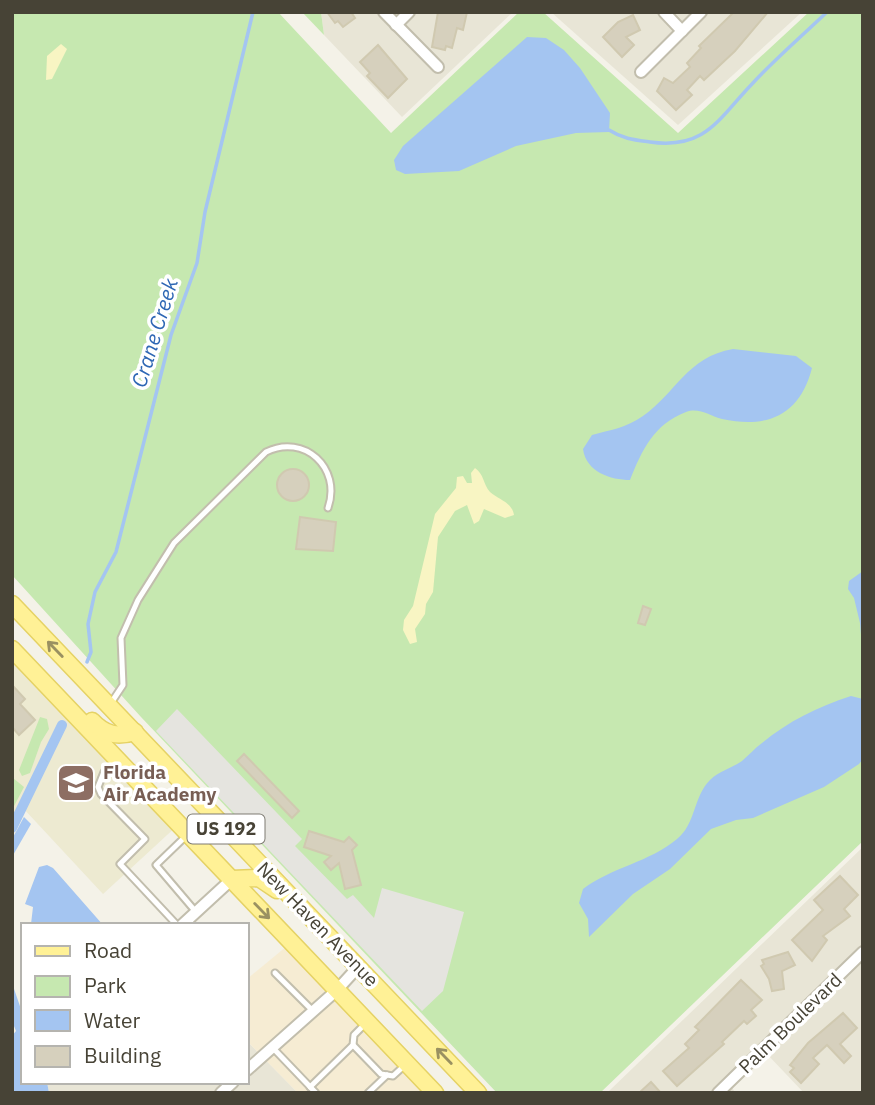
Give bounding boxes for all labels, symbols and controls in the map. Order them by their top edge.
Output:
water label: Crane Creek [124,274,184,391]
one-way arrow [47,641,64,658]
place label: Florida Air Academy [103,760,217,806]
school or university icon: Florida Air Academy [55,762,97,804]
road number: US 192 [188,814,264,844]
street label: New Haven Avenue [252,856,384,992]
one-way arrow [254,902,271,919]
legend [21,923,248,1084]
text: Road [84,936,132,964]
street label: Palm Boulevard [733,968,847,1078]
text: Park [84,971,127,999]
text: Water [84,1006,141,1034]
text: Building [84,1041,161,1069]
one-way arrow [435,1048,452,1065]

